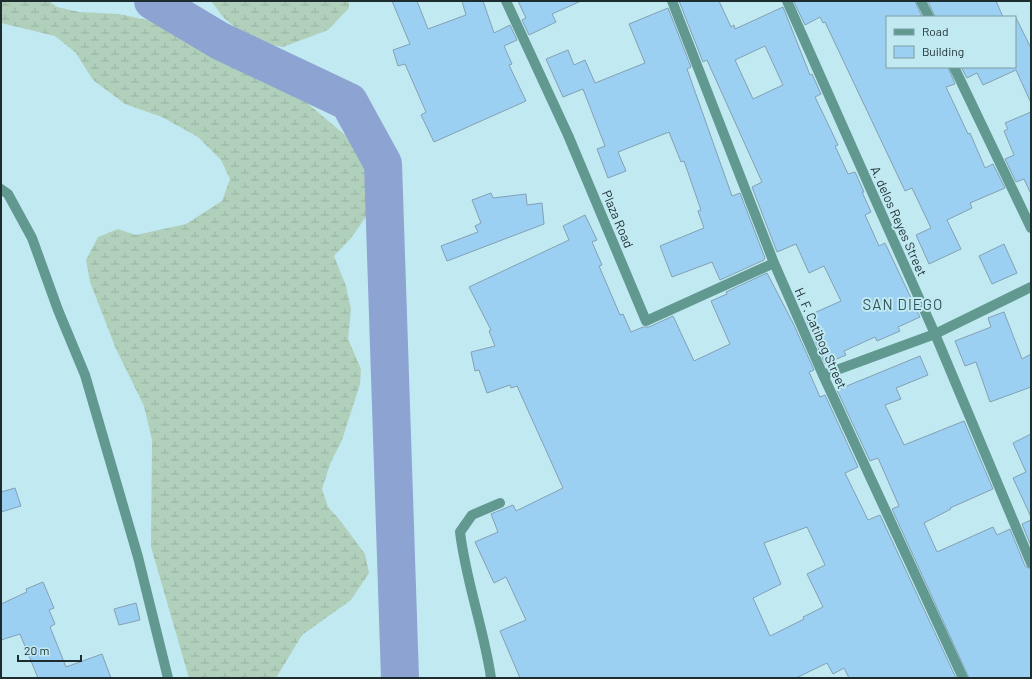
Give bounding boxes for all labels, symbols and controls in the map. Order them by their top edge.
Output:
legend [886,16,1016,68]
text: Road [922,24,949,38]
text: Building [922,44,964,58]
street label: A. delos Reyes Street [868,164,930,278]
street label: Plaza Road [599,188,637,250]
street label: H. F. Catibog Street [792,285,850,391]
district label: SAN DIEGO [863,295,943,313]
scale bar [18,637,81,663]
text: 20 m [24,643,50,657]

